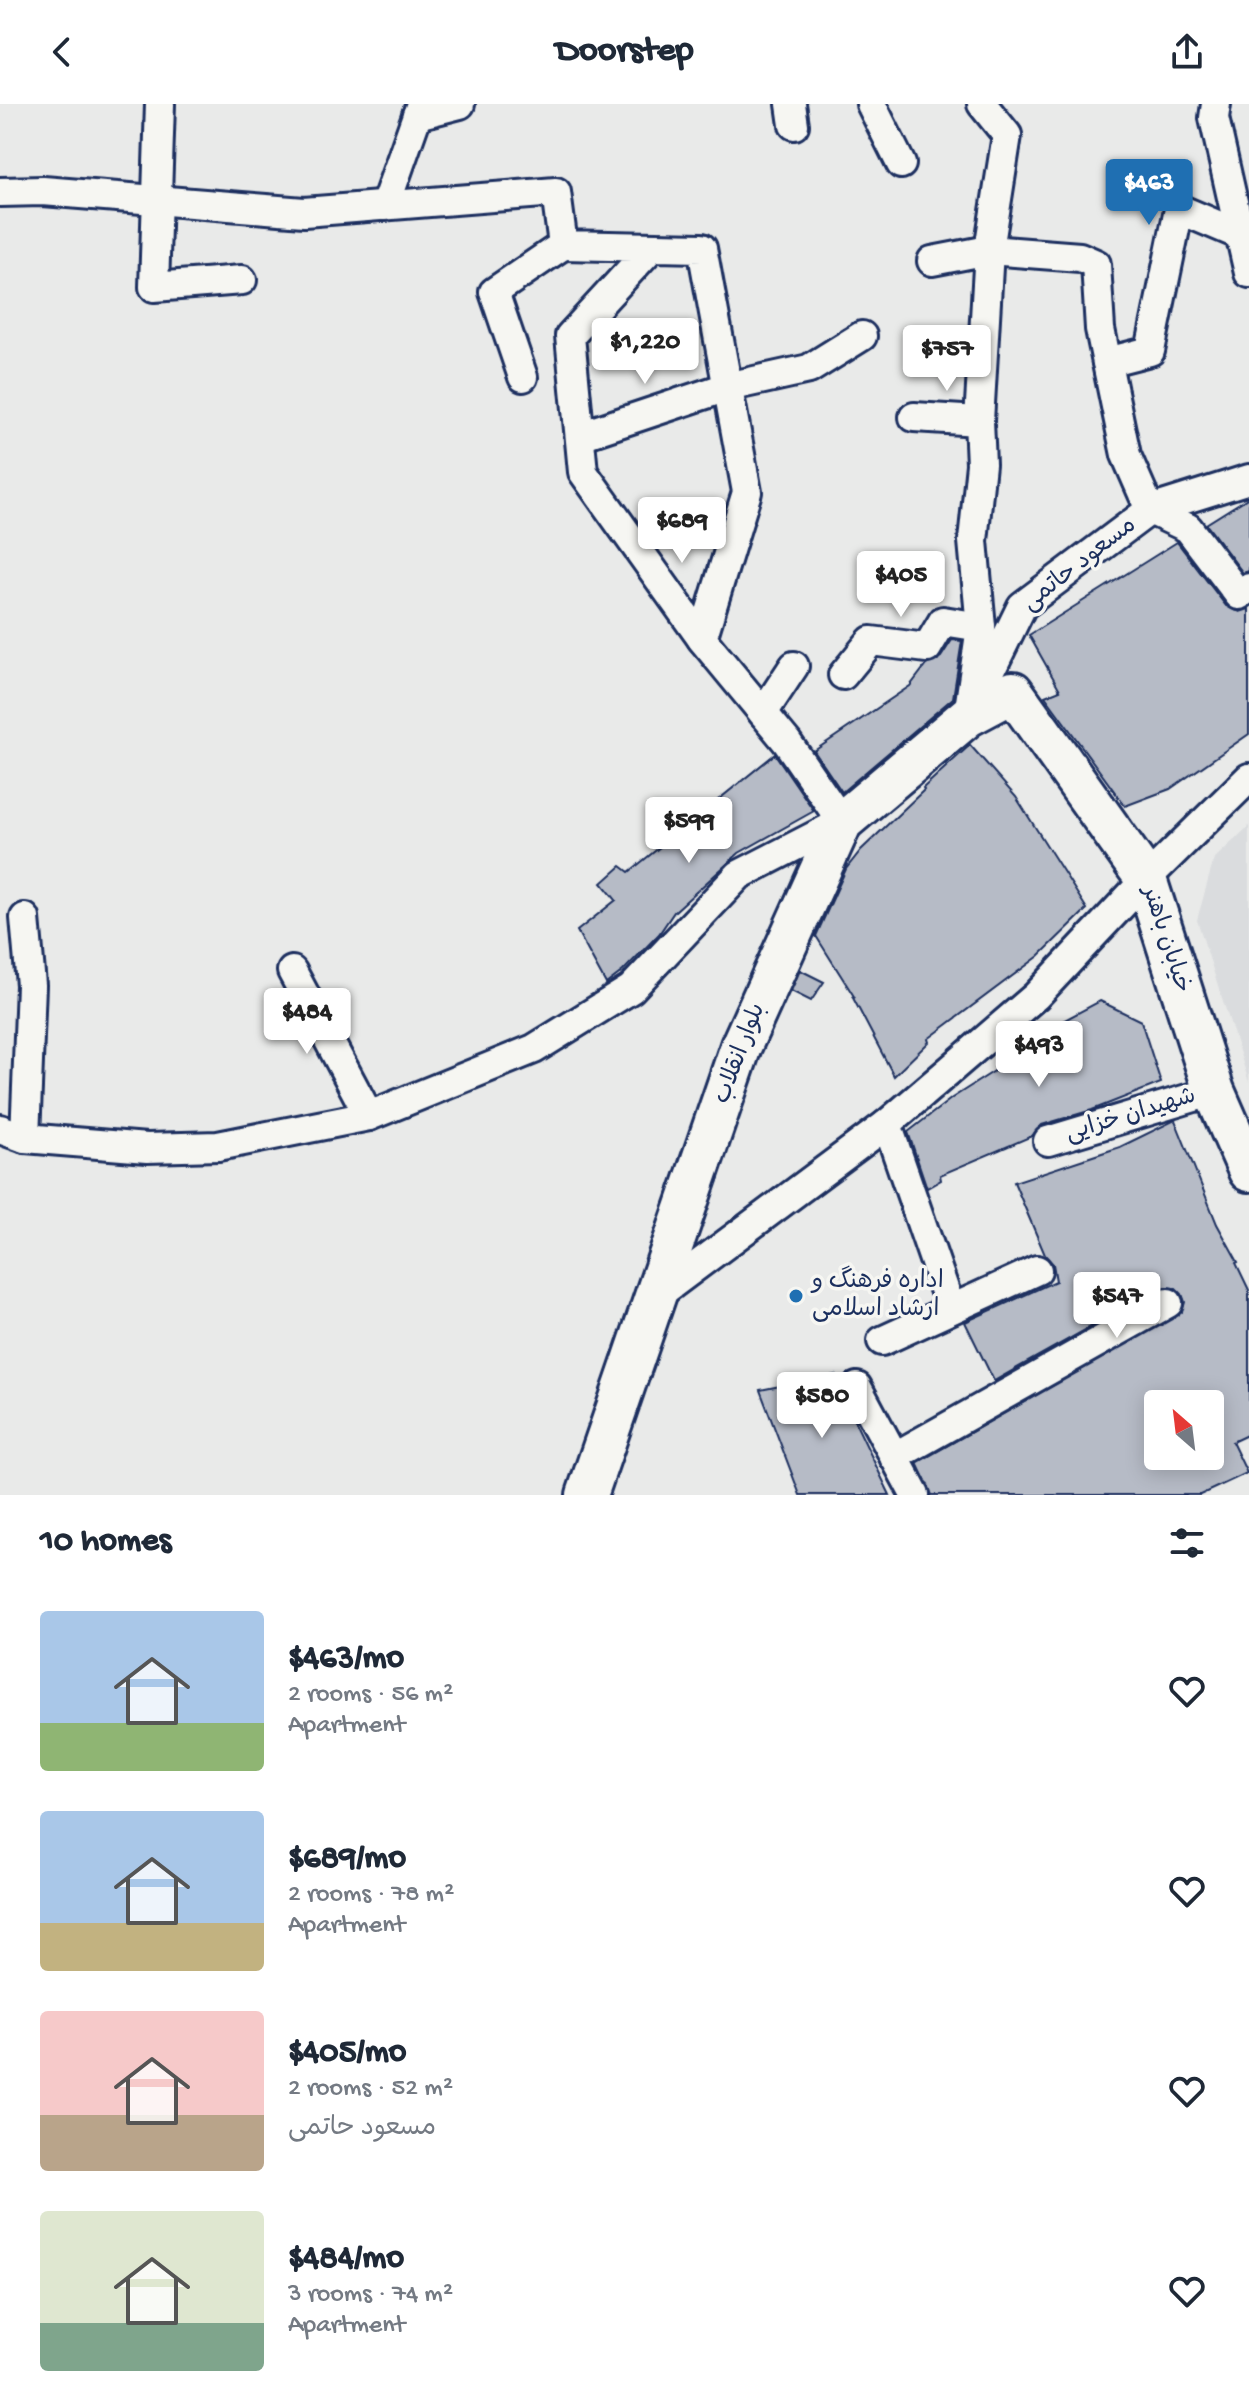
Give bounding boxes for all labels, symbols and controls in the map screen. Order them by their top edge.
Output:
icon: back [40,30,84,74]
icon: share [1165,30,1209,74]
text: Doorstep [556,31,693,74]
pin: $463 [1102,159,1196,227]
text: $463 [1124,169,1174,200]
pin: $1,220 [580,318,710,386]
pin: $757 [900,325,994,393]
text: $1,220 [610,328,680,359]
text: $757 [921,335,973,366]
pin: $689 [635,497,729,565]
text: $689 [656,507,708,538]
street label: مسعود حاتمی [1017,511,1143,619]
pin: $405 [854,551,948,619]
text: $405 [875,561,927,592]
pin: $599 [642,797,736,865]
text: $599 [663,807,715,838]
street label: خیابان باهنر [1134,881,1196,997]
pin: $484 [260,988,354,1056]
text: $484 [282,998,332,1029]
street label: بلوار انقلاب [709,1000,773,1108]
pin: $493 [992,1021,1086,1089]
text: $493 [1014,1031,1064,1062]
street label: شهیدان خزایی [1062,1082,1200,1150]
place label: اداره فرهنگ و ارشاد اسلامی [810,1265,944,1325]
pin: $547 [1070,1272,1164,1340]
text: $547 [1091,1282,1143,1313]
marker: اداره فرهنگ و ارشاد اسلامی [787,1287,805,1305]
pin: $580 [775,1372,869,1440]
text: $580 [795,1382,849,1413]
north arrow [1144,1390,1224,1470]
map controls [1144,1390,1224,1470]
icon: filters [1165,1521,1209,1565]
text: 10 homes [40,1523,171,1563]
text: $463/mo [288,1640,404,1680]
icon: home [104,1643,200,1739]
icon: heart [1165,1669,1209,1713]
text: 2 rooms · 56 m² [288,1680,453,1711]
text: Apartment [288,1711,405,1742]
text: $689/mo [288,1840,406,1880]
icon: home [104,1843,200,1939]
icon: heart [1165,1869,1209,1913]
text: 2 rooms · 78 m² [288,1880,454,1911]
text: Apartment [288,1911,405,1942]
text: $405/mo [288,2034,407,2074]
icon: home [104,2043,200,2139]
icon: heart [1165,2069,1209,2113]
text: 2 rooms · 52 m² [288,2074,453,2105]
text: مسعود حاتمی [288,2114,436,2145]
text: $484/mo [288,2240,404,2280]
icon: home [104,2243,200,2339]
icon: heart [1165,2269,1209,2313]
text: 3 rooms · 74 m² [288,2280,453,2311]
text: Apartment [288,2311,405,2342]

